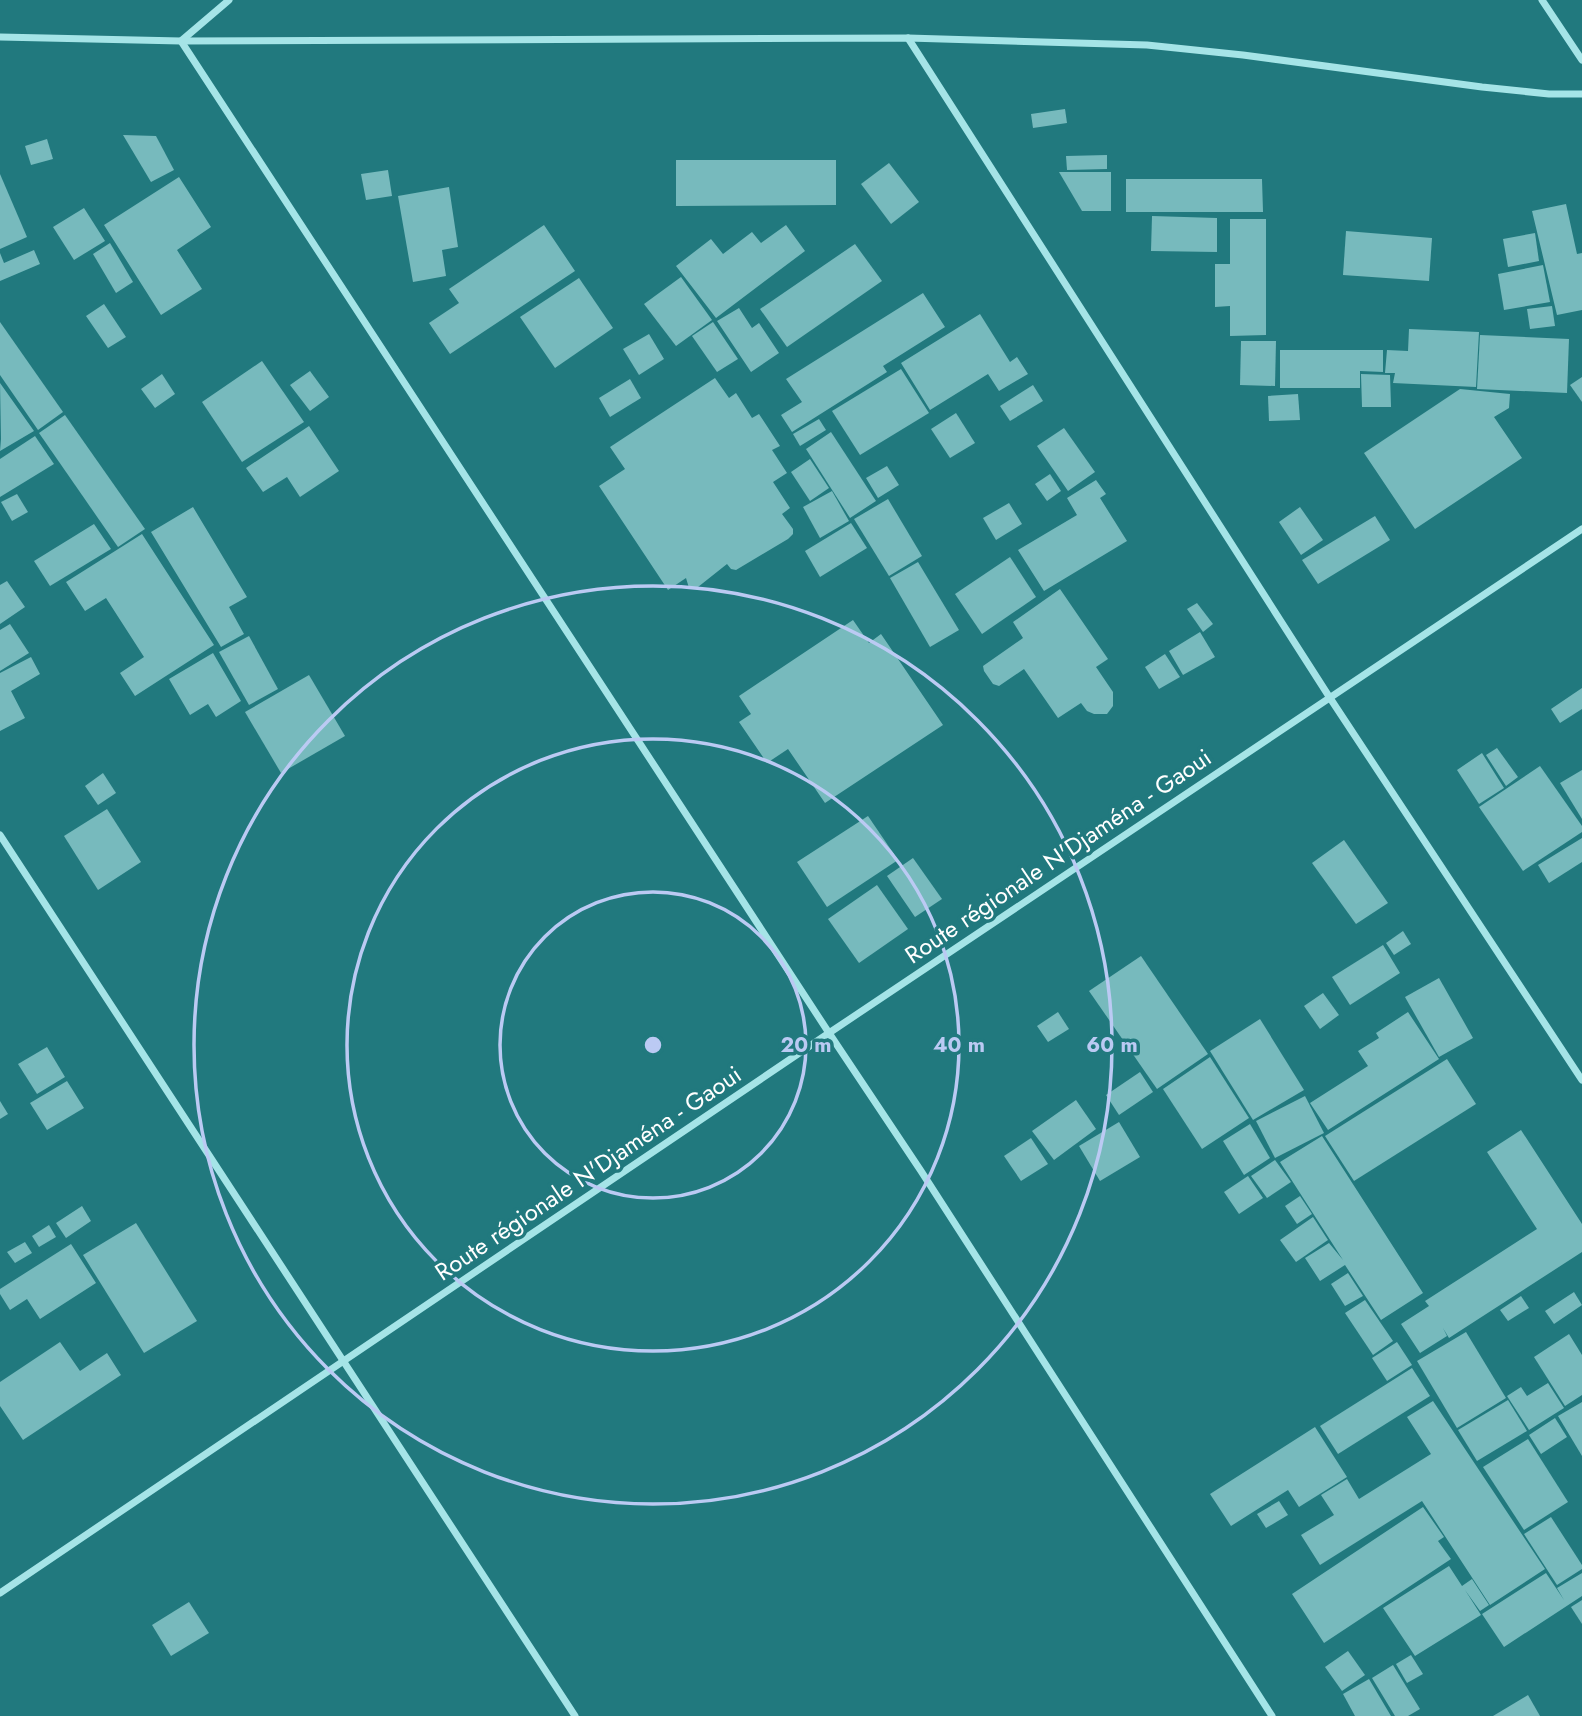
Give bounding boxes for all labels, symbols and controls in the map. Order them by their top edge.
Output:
street label: Route régionale N'Djaména - Gaoui [898,740,1218,972]
text: 20 m [780,1030,832,1060]
text: 40 m [933,1030,985,1060]
text: 60 m [1086,1030,1138,1060]
centre of rings [641,1033,665,1057]
street label: Route régionale N'Djaména - Gaoui [428,1057,748,1289]

